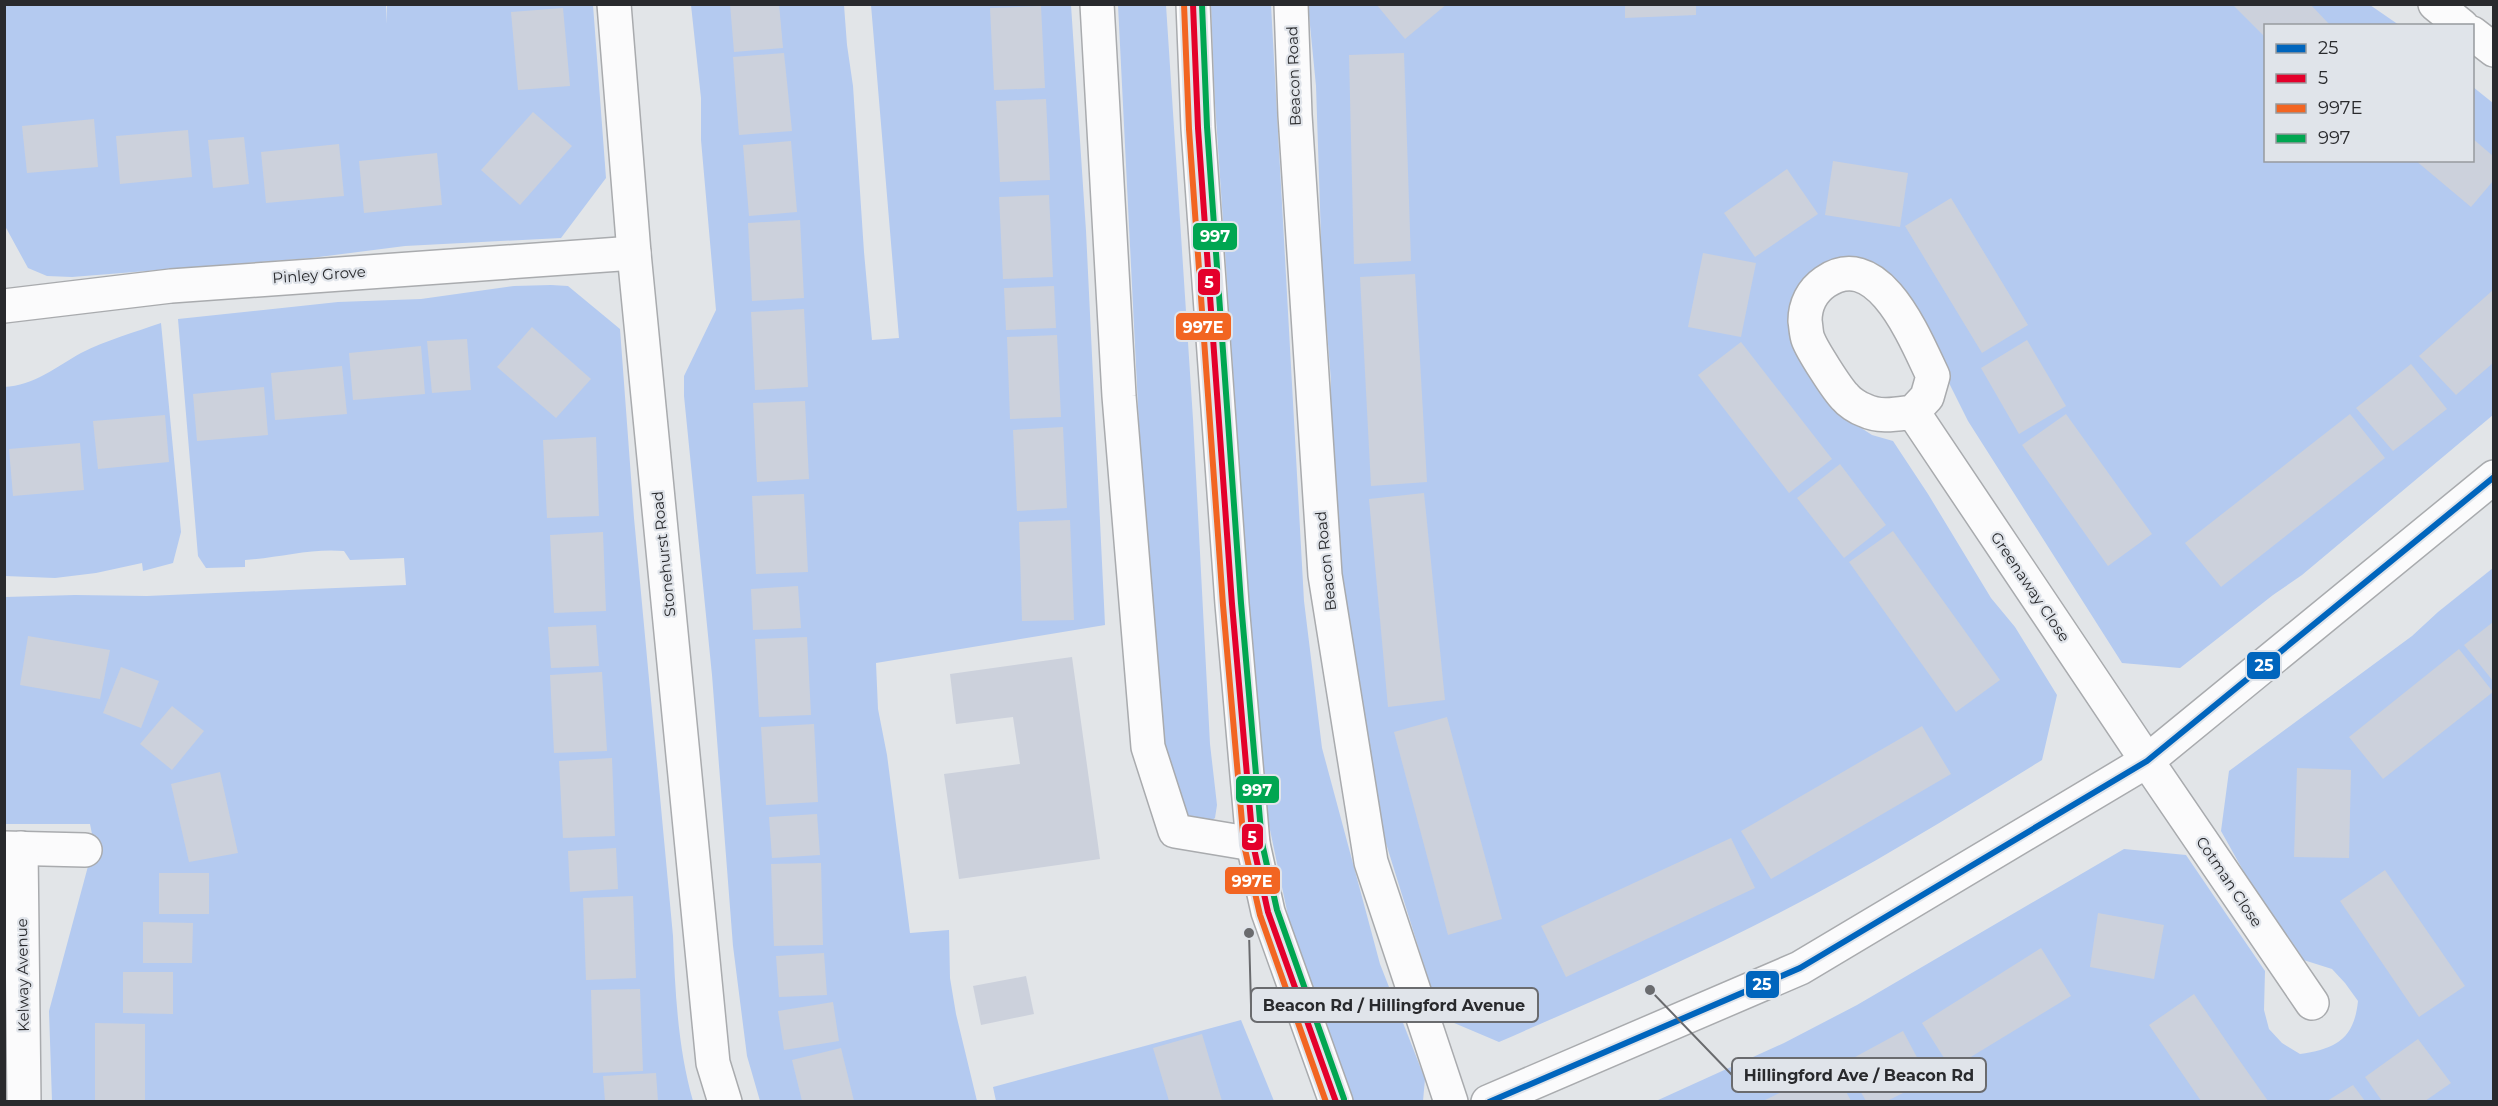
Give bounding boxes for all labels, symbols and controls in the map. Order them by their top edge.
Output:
legend [2264,24,2474,162]
street label: Beacon Road [1282,26,1305,126]
text: 25 [2318,37,2338,59]
text: 5 [2318,67,2328,89]
text: 997E [2318,97,2362,119]
text: 997 [2318,127,2350,149]
line badge: 997 [1192,222,1238,251]
text: 997 [1200,227,1230,246]
street label: Pinley Grove [272,262,366,287]
line badge: 5 [1197,268,1221,296]
text: 5 [1204,273,1214,292]
line badge: 997E [1175,312,1232,341]
text: 997E [1183,318,1223,337]
street label: Stonehurst Road [647,490,680,618]
street label: Beacon Road [1311,510,1340,612]
street label: Greenaway Close [1987,528,2074,645]
line badge: 25 [2246,651,2281,680]
text: 25 [2255,656,2274,675]
line badge: 997 [1235,775,1280,804]
text: 997 [1242,781,1272,800]
line badge: 5 [1241,823,1264,851]
text: 5 [1247,828,1257,847]
street label: Cotman Close [2192,833,2267,931]
line badge: 997E [1224,866,1281,895]
text: 997E [1232,872,1272,891]
street label: Kelway Avenue [12,918,33,1032]
line badge: 25 [1745,970,1780,999]
text: 25 [1753,975,1772,994]
callout: Beacon Rd / Hillingford Avenue [1251,988,1538,1022]
text: Beacon Rd / Hillingford Avenue [1263,996,1525,1015]
callout: Hillingford Ave / Beacon Rd [1732,1058,1986,1092]
text: Hillingford Ave / Beacon Rd [1744,1066,1974,1085]

